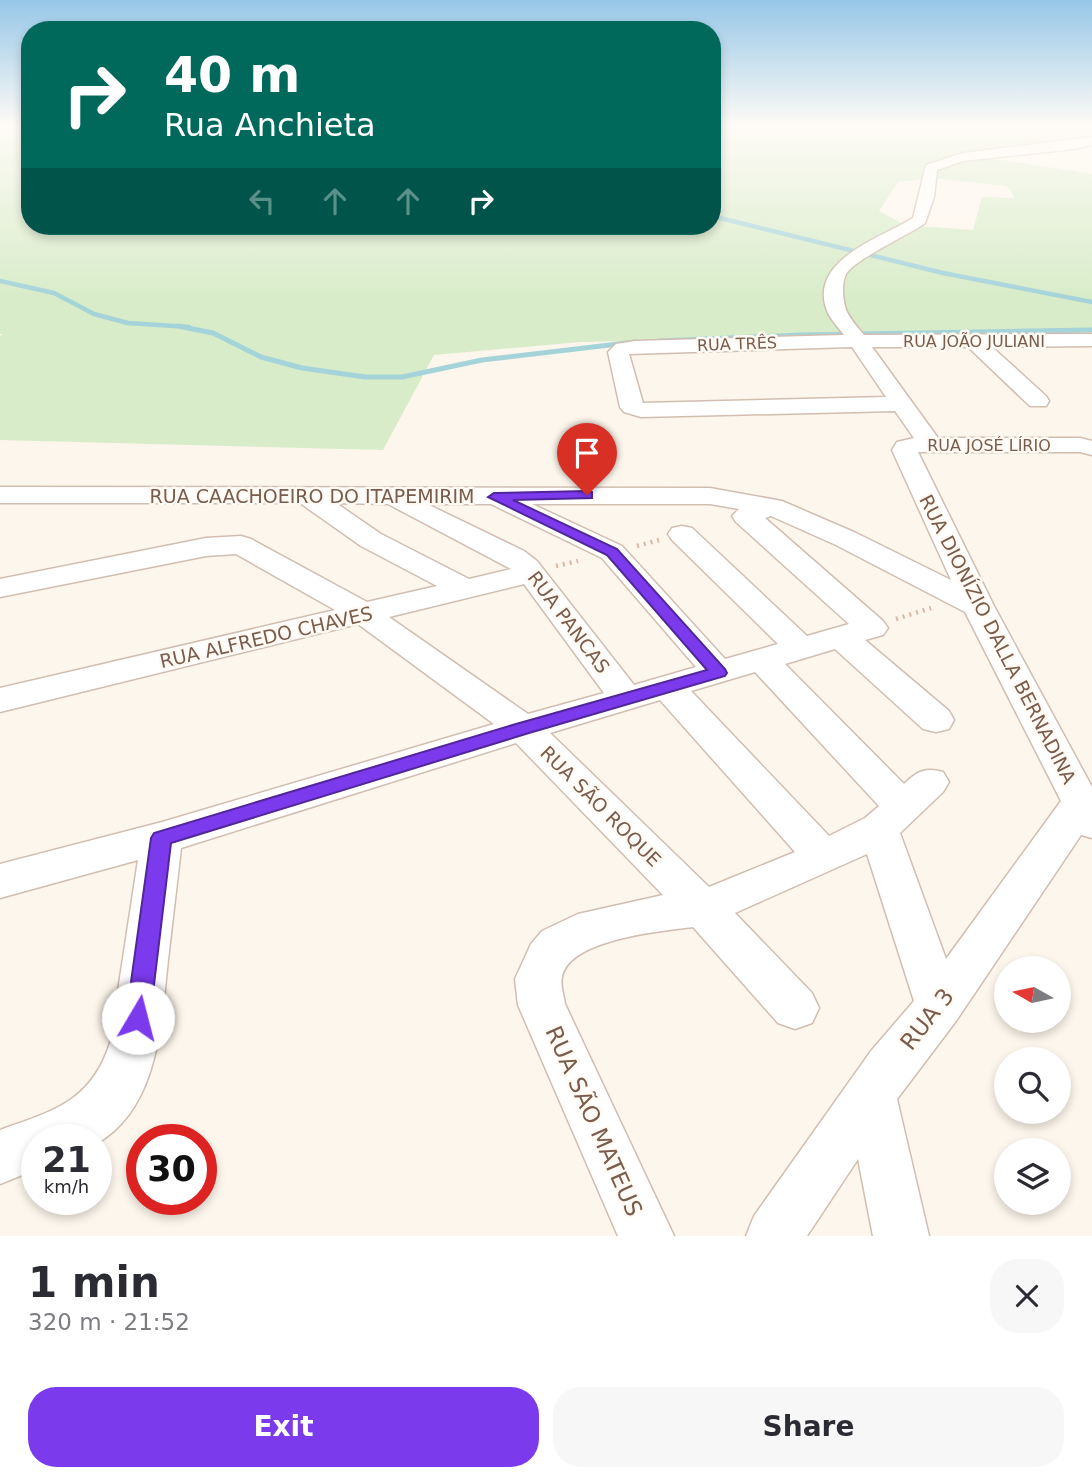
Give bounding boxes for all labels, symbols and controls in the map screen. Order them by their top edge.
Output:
text: 40 m [164,47,300,104]
icon: right [49,49,140,140]
text: Rua Anchieta [164,106,376,144]
icon: left [243,182,281,220]
icon: ahead [316,182,354,220]
icon: ahead [389,182,427,220]
icon: right [462,182,500,220]
street label: RUA JOÃO JULIANI [903,332,1045,351]
street label: RUA TRÊS [697,333,777,355]
pin [557,423,617,495]
icon: arrive [568,434,606,472]
street label: RUA JOSÉ LÍRIO [927,436,1051,455]
street label: RUA CAACHOEIRO DO ITAPEMIRIM [150,485,474,507]
street label: RUA DIONÍZIO DALLA BERNADINA [915,491,1081,787]
street label: RUA PANCAS [524,567,614,677]
street label: RUA ALFREDO CHAVES [157,602,375,672]
street label: RUA SÃO ROQUE [536,741,666,871]
north arrow [994,956,1071,1032]
map controls [994,956,1071,1215]
position arrow [101,981,175,1055]
street label: RUA 3 [895,983,959,1055]
street label: RUA SÃO MATEUS [540,1021,649,1220]
button: search [994,1047,1071,1124]
speed limit sign: 30 [126,1124,217,1215]
button: layers [994,1138,1071,1215]
text: 21 [42,1140,91,1180]
text: km/h [44,1176,89,1197]
text: 1 min [28,1258,160,1307]
button: close [990,1259,1064,1333]
text: 320 m · 21:52 [28,1309,190,1335]
button: Exit [28,1387,539,1467]
button: Share [553,1387,1064,1467]

